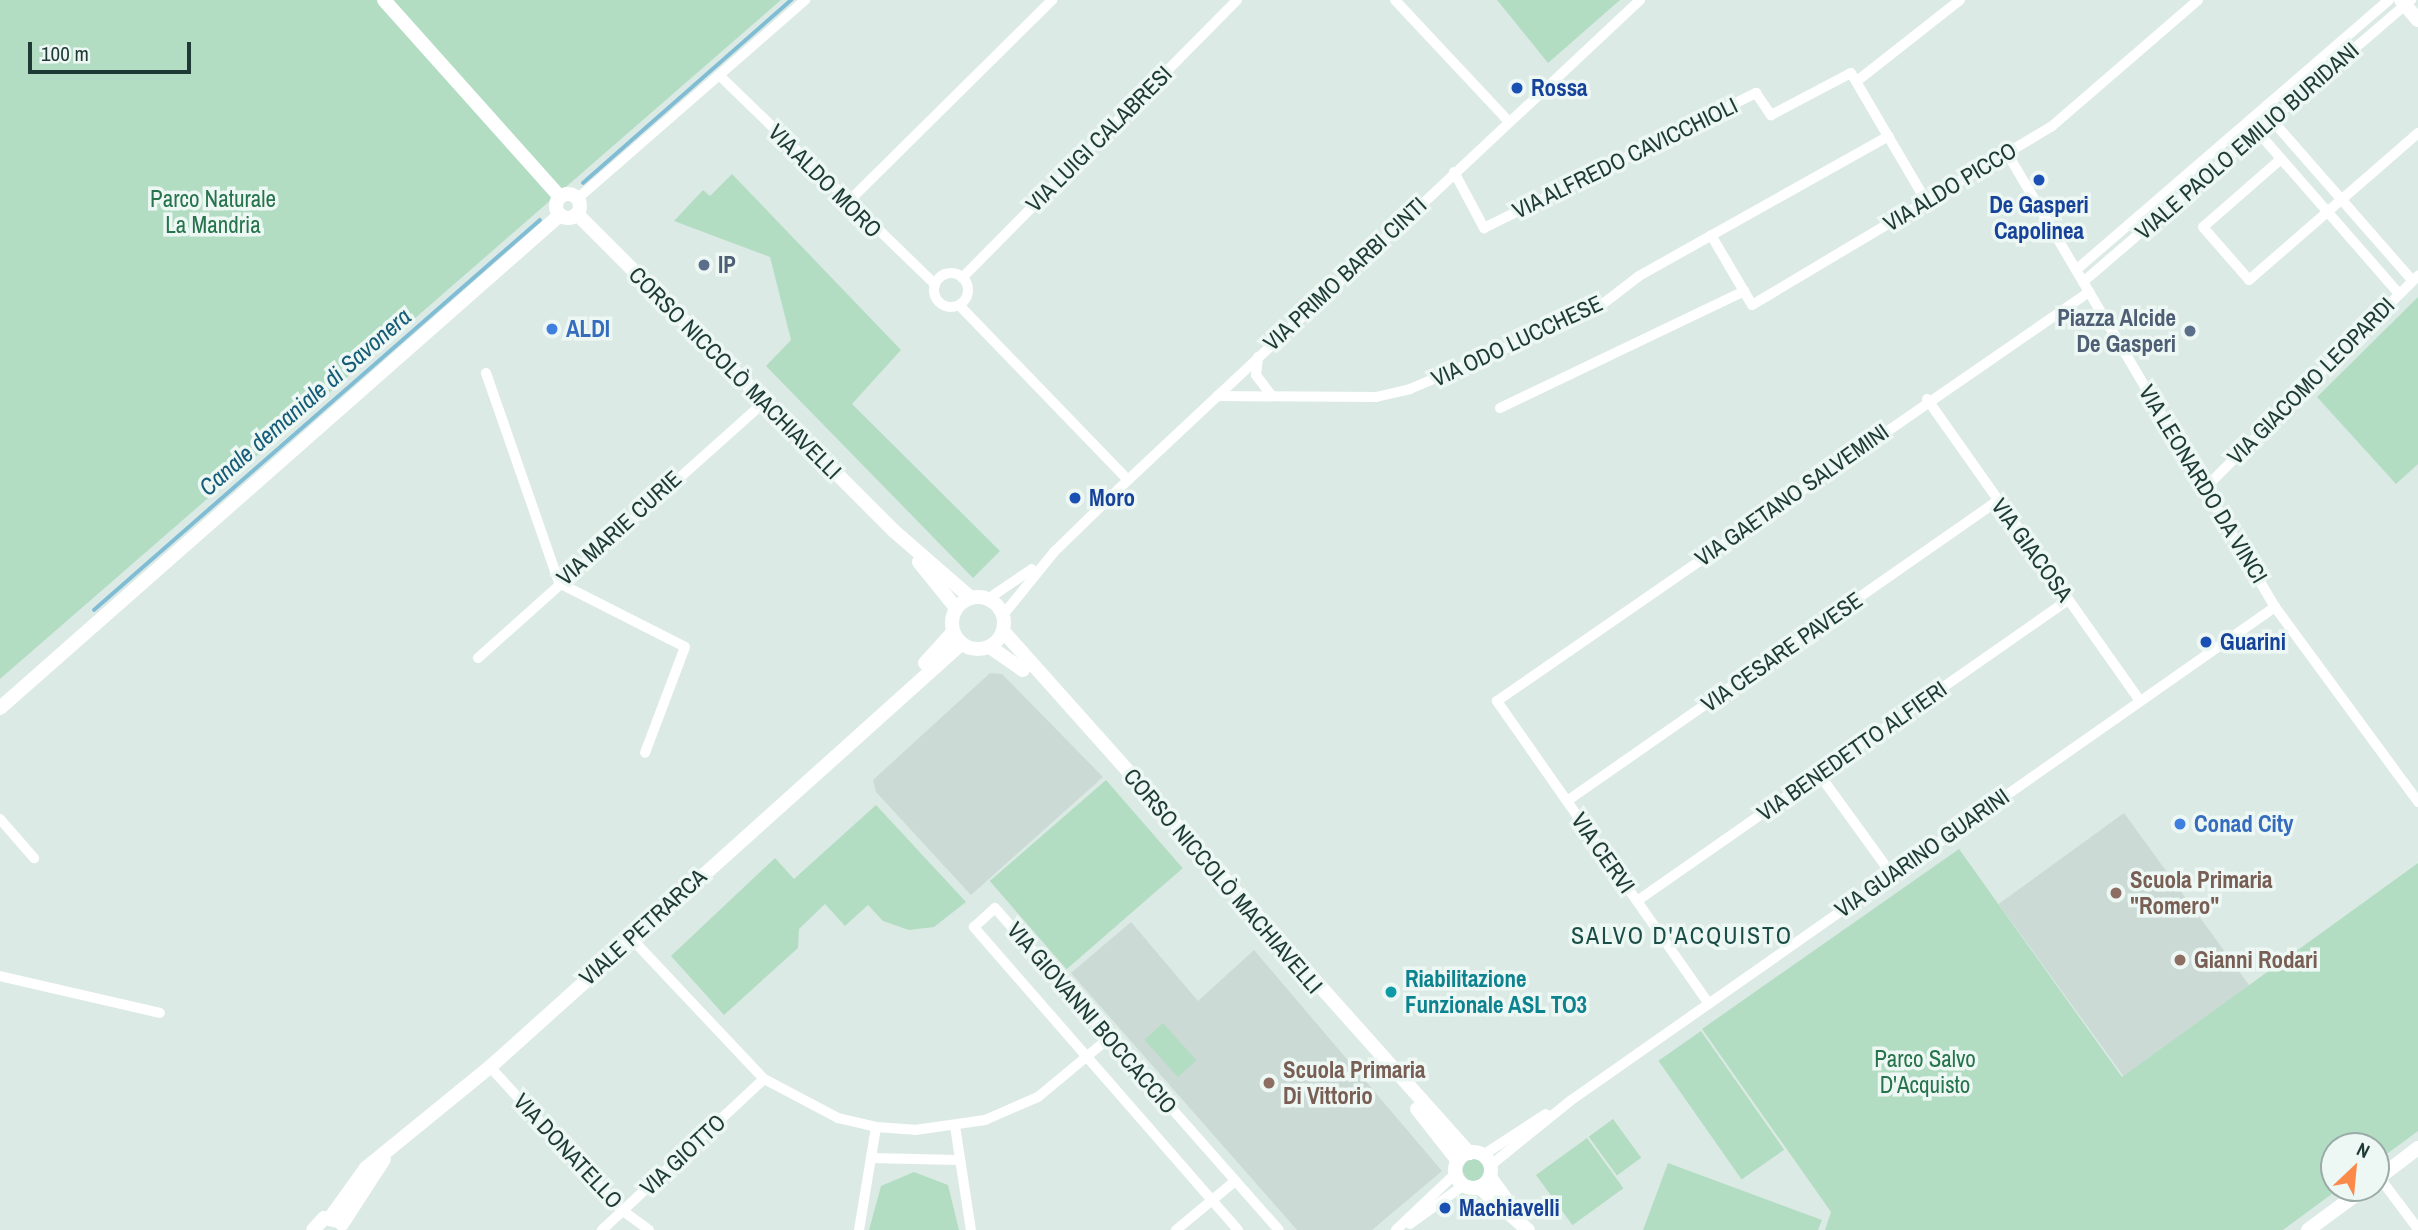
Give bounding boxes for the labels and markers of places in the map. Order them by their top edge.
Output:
place label: Rossa [1531,74,1588,102]
marker: Rossa [1509,80,1525,96]
marker: De Gasperi Capolinea [2031,172,2047,188]
place label: De Gasperi Capolinea [1989,191,2089,245]
place label: IP [718,251,736,279]
marker: IP [696,257,712,273]
place label: Piazza Alcide De Gasperi [2056,304,2176,358]
place label: ALDI [566,315,610,343]
marker: ALDI [544,321,560,337]
marker: Piazza Alcide De Gasperi [2182,323,2198,339]
place label: Moro [1089,484,1135,512]
marker: Moro [1067,490,1083,506]
place label: Guarini [2220,628,2286,656]
marker: Guarini [2198,634,2214,650]
place label: Conad City [2194,810,2294,838]
marker: Conad City [2172,816,2188,832]
place label: Scuola Primaria "Romero" [2130,866,2273,920]
marker: Scuola Primaria "Romero" [2108,885,2124,901]
place label: Gianni Rodari [2194,946,2318,974]
marker: Gianni Rodari [2172,952,2188,968]
place label: Riabilitazione Funzionale ASL TO3 [1405,965,1588,1019]
marker: Riabilitazione Funzionale ASL TO3 [1383,984,1399,1000]
place label: Scuola Primaria Di Vittorio [1283,1056,1426,1110]
marker: Scuola Primaria Di Vittorio [1261,1075,1277,1091]
place label: Machiavelli [1459,1194,1560,1222]
marker: Machiavelli [1437,1200,1453,1216]

